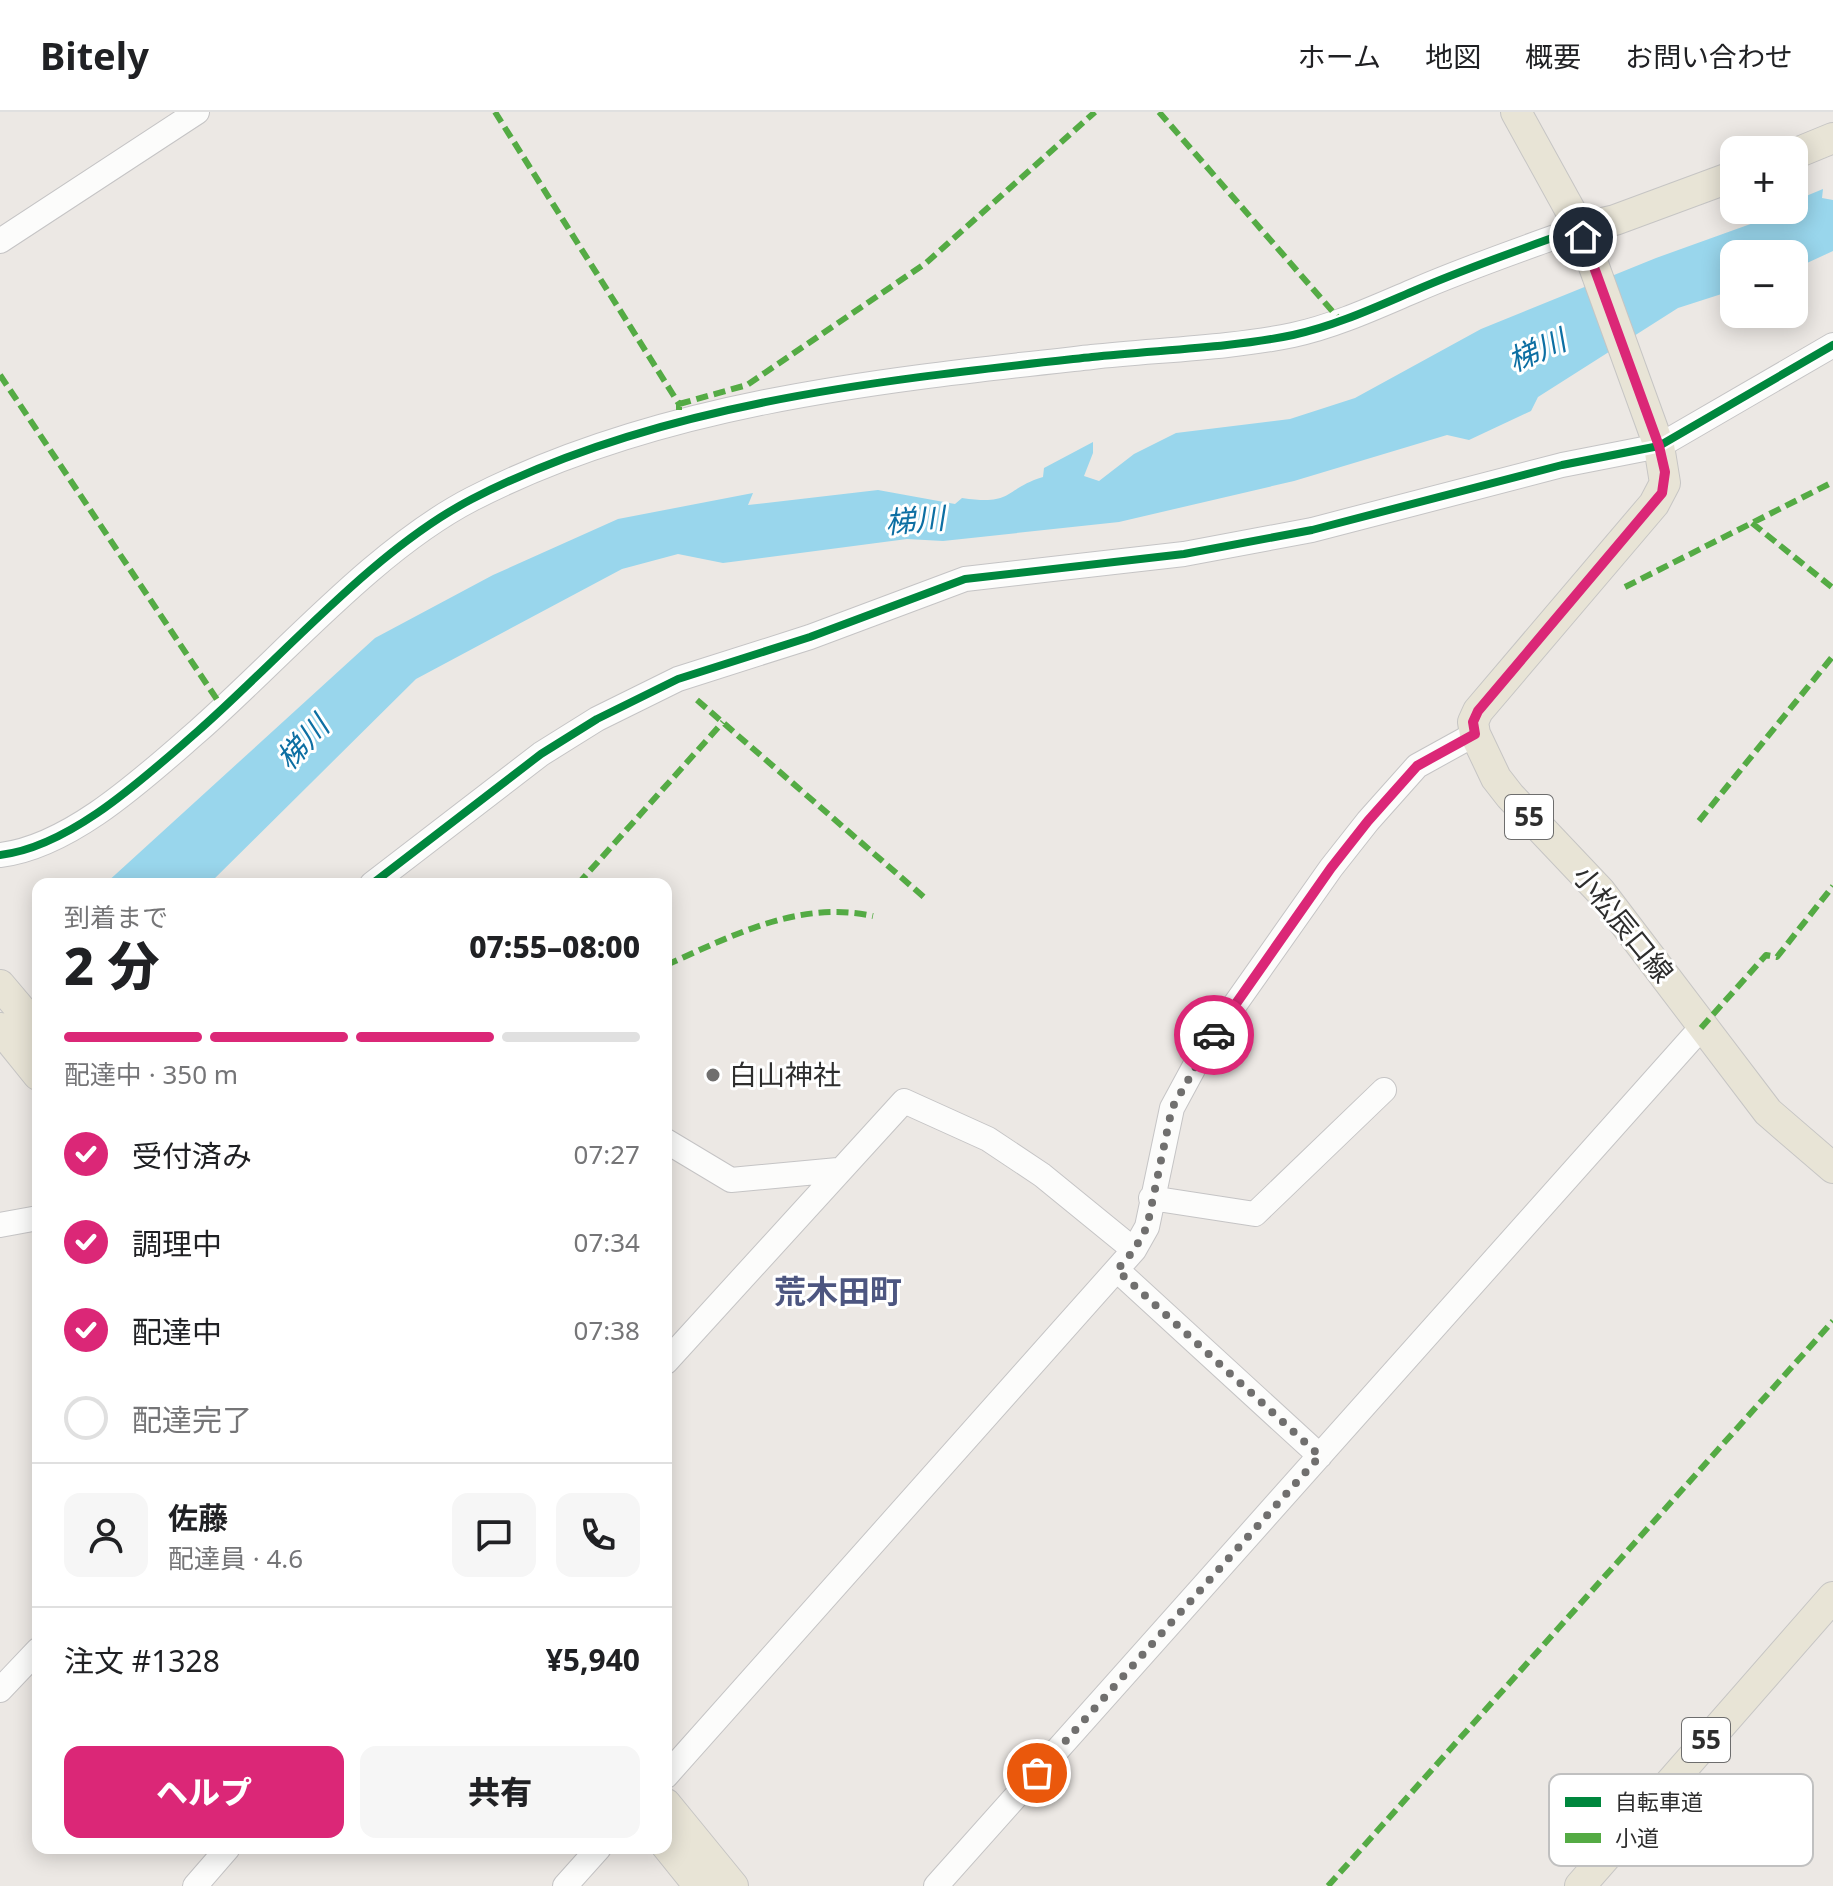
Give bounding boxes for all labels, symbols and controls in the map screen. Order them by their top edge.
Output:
text: Bitely [40,29,149,81]
text: ホーム [1298,37,1381,75]
text: 地図 [1425,37,1481,75]
text: 概要 [1525,37,1581,75]
text: お問い合わせ [1625,37,1793,75]
map controls [1720,136,1808,328]
button: + [1720,136,1808,224]
pin [1549,203,1617,271]
icon: home [1561,215,1605,259]
button: − [1720,240,1808,328]
water label: 梯川 [1501,317,1575,381]
water label: 梯川 [883,496,950,543]
water label: 梯川 [266,704,339,778]
road number: 55 [1505,795,1553,839]
street label: 小松辰口線 [1565,857,1683,990]
text: 到着まで [64,899,168,935]
text: 07:55–08:00 [469,926,640,967]
text: 2 分 [64,929,160,1000]
courier [1174,995,1254,1075]
icon: car [1192,1013,1236,1057]
place label: 白山神社 [729,1055,841,1093]
text: 配達中 · 350 m [64,1056,238,1092]
marker: 白山神社 [704,1066,722,1084]
icon: check [64,1132,108,1176]
text: 受付済み [132,1135,252,1176]
text: 07:27 [574,1136,640,1172]
icon: check [64,1220,108,1264]
text: 調理中 [132,1223,222,1264]
text: 07:34 [574,1224,640,1260]
district label: 荒木田町 [774,1269,902,1312]
icon: check [64,1308,108,1352]
text: 配達中 [132,1311,222,1352]
text: 07:38 [574,1312,640,1348]
text: 配達完了 [132,1399,252,1440]
button: person [64,1493,148,1577]
button: chat [452,1493,536,1577]
button: phone [556,1493,640,1577]
text: 佐藤 [168,1497,228,1538]
text: 配達員 · 4.6 [168,1540,303,1576]
text: ¥5,940 [546,1639,640,1680]
text: 注文 #1328 [64,1640,220,1681]
road number: 55 [1682,1718,1730,1762]
pin [1003,1739,1071,1807]
button: ヘルプ [64,1746,344,1838]
button: 共有 [360,1746,640,1838]
icon: bag [1015,1751,1059,1795]
legend [1549,1774,1813,1866]
text: 自転車道 [1615,1786,1703,1816]
text: 小道 [1615,1822,1659,1852]

